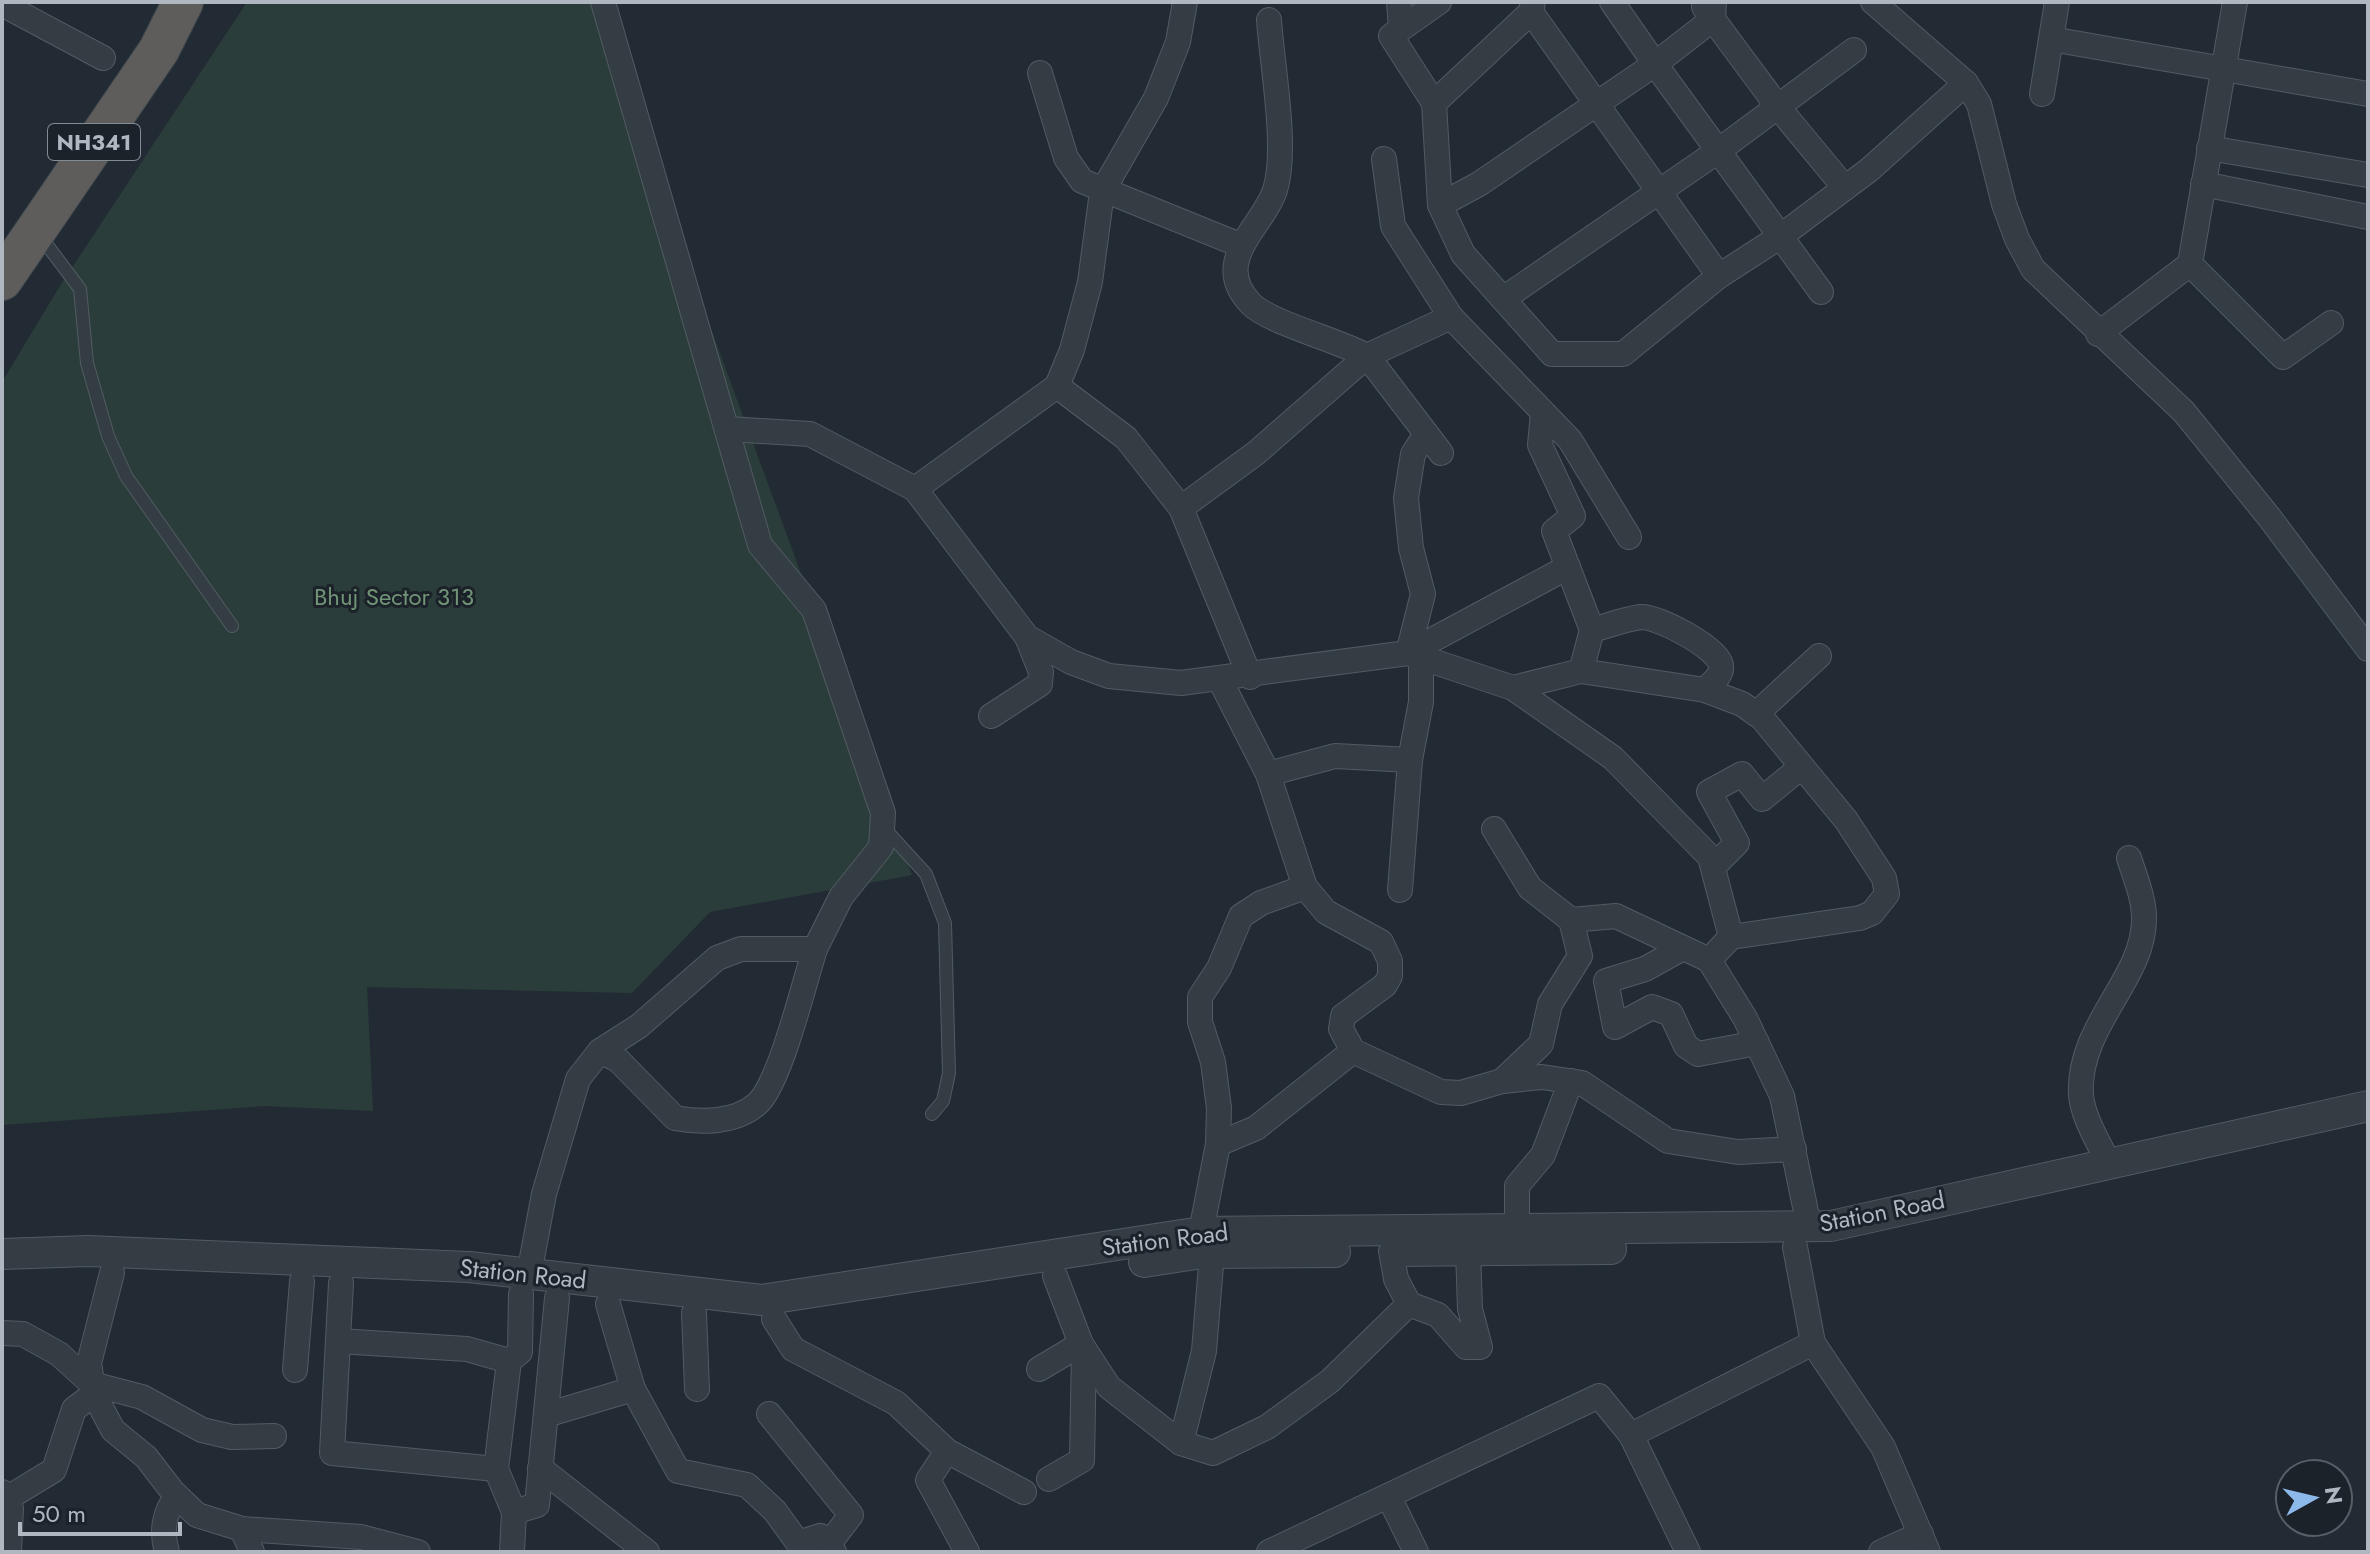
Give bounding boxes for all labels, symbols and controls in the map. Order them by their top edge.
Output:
road number: NH341 [48,124,140,160]
park label: Bhuj Sector 313 [314,579,474,614]
street label: Station Road [1816,1182,1948,1241]
street label: Station Road [1100,1214,1230,1265]
street label: Station Road [458,1249,588,1298]
north arrow [2274,1458,2354,1538]
text: N [2317,1484,2351,1506]
scale bar [20,1486,180,1536]
text: 50 m [32,1496,86,1531]

